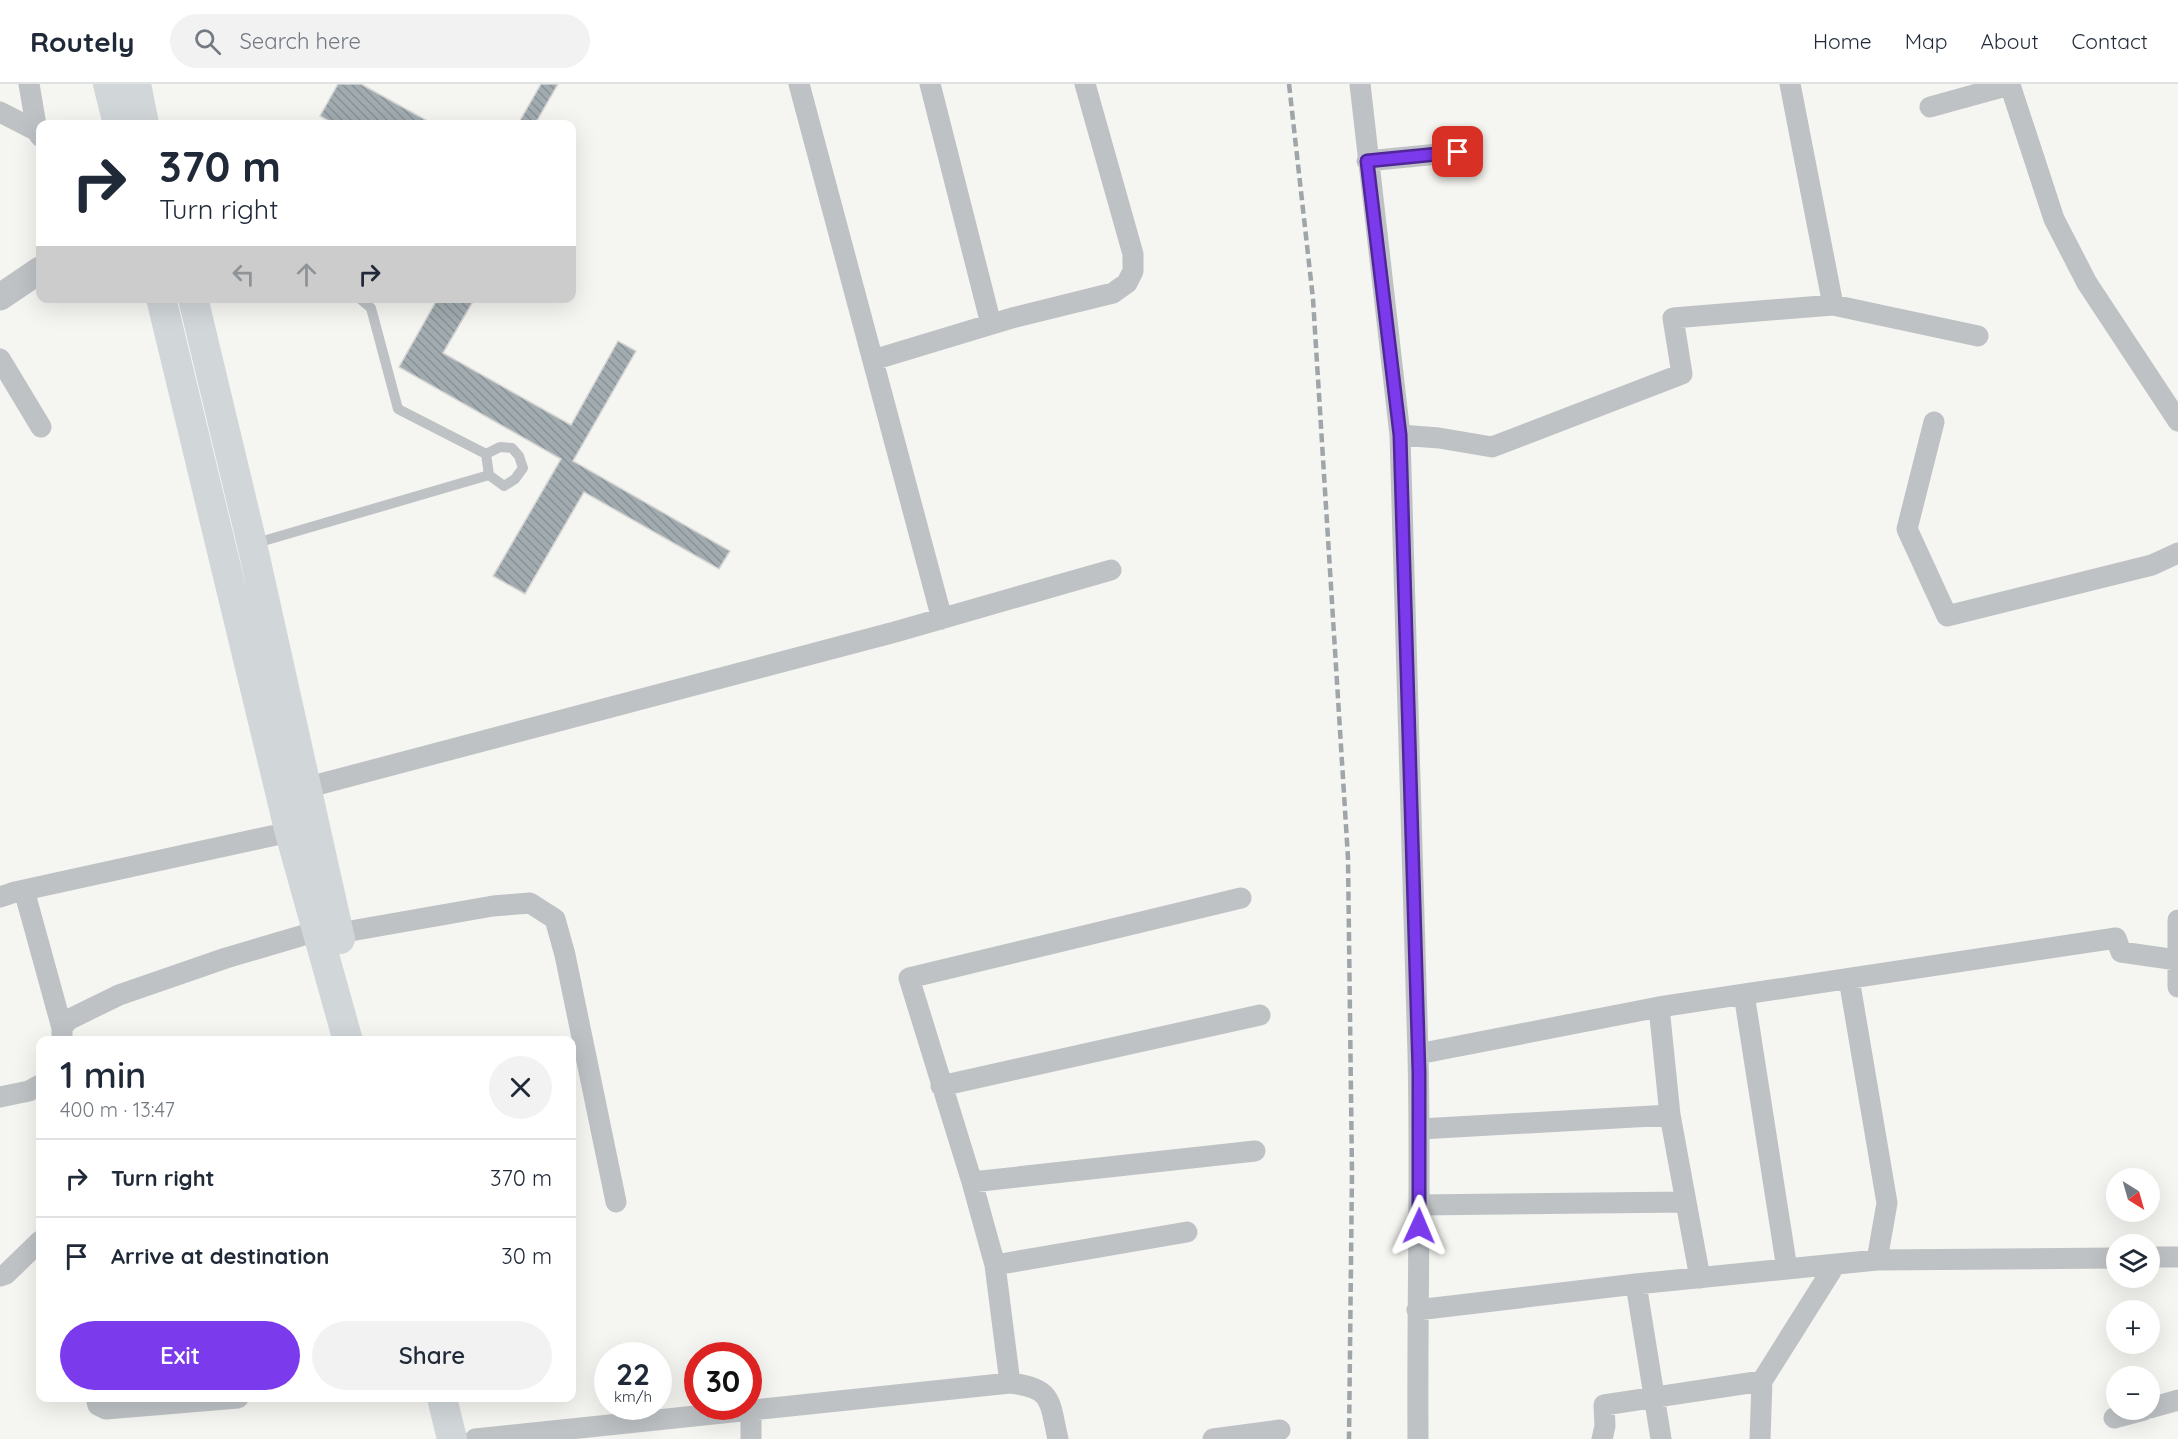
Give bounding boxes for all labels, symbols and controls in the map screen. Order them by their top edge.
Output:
search box [170,14,590,68]
text: Routely [30,24,134,59]
icon: search [191,25,224,58]
text: Search here [239,27,361,55]
text: Home [1813,28,1872,54]
text: Map [1905,28,1948,54]
text: About [1981,28,2039,54]
text: Contact [2072,28,2148,54]
pin [1432,126,1483,177]
icon: arrive [1441,135,1474,168]
text: 370 m [159,140,281,193]
icon: right [60,144,138,222]
text: Turn right [159,192,278,226]
icon: left [227,258,260,291]
icon: ahead [290,258,323,291]
icon: right [353,258,386,291]
text: 1 min [60,1052,146,1097]
button: close [489,1056,552,1119]
text: 400 m · 13:47 [60,1097,175,1122]
icon: right [60,1162,93,1195]
text: Turn right [111,1164,215,1192]
text: 370 m [490,1164,552,1192]
north arrow [2106,1168,2160,1222]
map controls [2106,1168,2160,1420]
position arrow [1387,1194,1451,1258]
button: layers [2106,1234,2160,1288]
icon: arrive [60,1240,93,1273]
text: Arrive at destination [111,1242,329,1270]
text: 30 m [501,1242,552,1270]
button: + [2106,1300,2160,1354]
button: Exit [60,1321,300,1390]
button: Share [312,1321,552,1390]
speed limit sign: 30 [684,1342,762,1420]
text: 22 [616,1355,650,1393]
button: − [2106,1366,2160,1420]
text: km/h [614,1387,652,1406]

